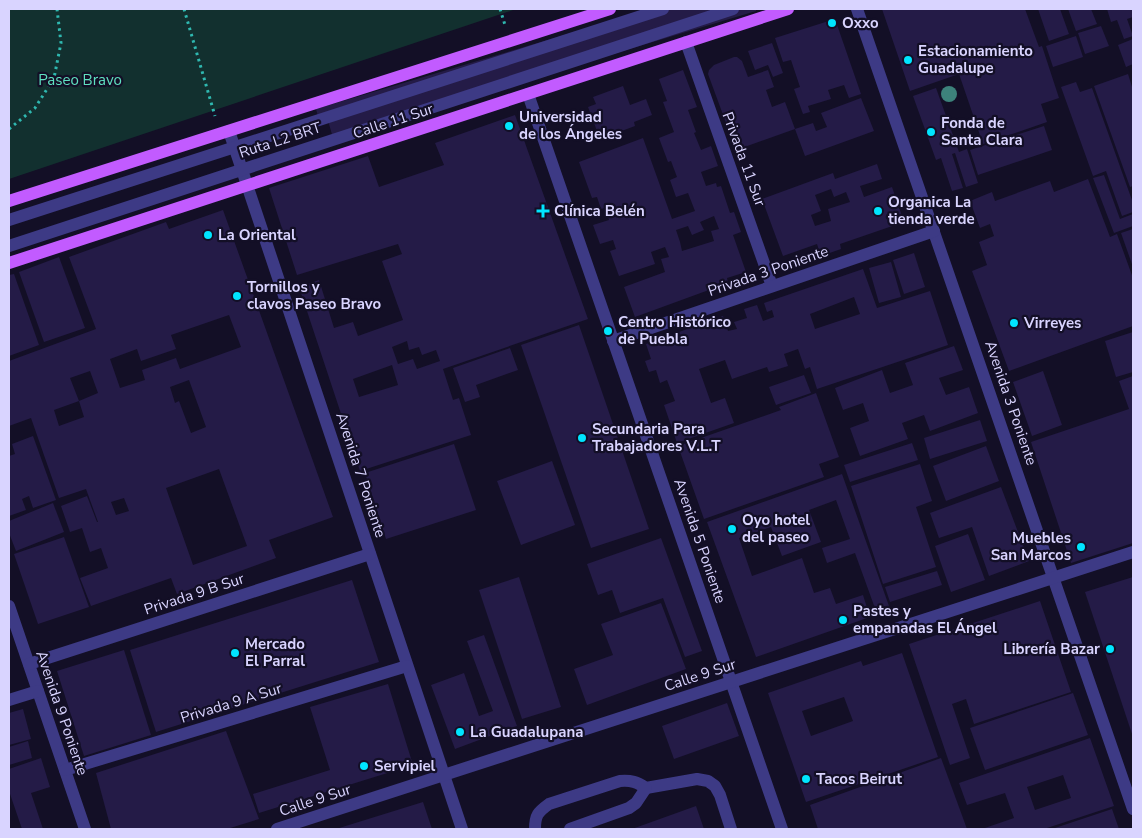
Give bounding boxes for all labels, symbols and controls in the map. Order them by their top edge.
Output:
place label: Oxxo [842,13,879,33]
marker: Oxxo [826,17,838,29]
place label: Estacionamiento Guadalupe [918,41,1033,78]
marker: Estacionamiento Guadalupe [902,54,914,66]
park label: Paseo Bravo [38,70,122,90]
street label: Calle 11 Sur [350,98,436,143]
place label: Universidad de los Ángeles [519,107,622,144]
street label: Privada 11 Sur [718,109,771,210]
place label: Fonda de Santa Clara [941,113,1023,150]
street label: Ruta L2 BRT [236,117,324,163]
marker: Universidad de los Ángeles [503,120,515,132]
marker: Fonda de Santa Clara [925,126,937,138]
place label: Organica La tienda verde [888,192,975,229]
place label: Clínica Belén [554,201,645,221]
marker: Clínica Belén [536,204,550,218]
marker: Organica La tienda verde [872,205,884,217]
place label: La Oriental [218,225,296,245]
marker: La Oriental [202,229,214,241]
street label: Privada 3 Poniente [705,241,831,301]
place label: Tornillos y clavos Paseo Bravo [247,277,382,314]
marker: Tornillos y clavos Paseo Bravo [231,290,243,302]
place label: Centro Histórico de Puebla [618,312,731,349]
place label: Virreyes [1023,313,1081,333]
marker: Virreyes [1008,317,1020,329]
marker: Centro Histórico de Puebla [602,325,614,337]
street label: Avenida 3 Poniente [980,338,1042,468]
street label: Avenida 7 Poniente [331,410,391,540]
place label: Secundaria Para Trabajadores V.L.T [592,419,721,456]
marker: Secundaria Para Trabajadores V.L.T [576,432,588,444]
street label: Avenida 5 Poniente [669,476,731,606]
place label: Oyo hotel del paseo [742,510,810,547]
marker: Oyo hotel del paseo [726,523,738,535]
place label: Muebles San Marcos [991,528,1071,565]
marker: Muebles San Marcos [1075,541,1087,553]
street label: Privada 9 B Sur [141,568,247,620]
place label: Pastes y empanadas El Ángel [853,601,997,638]
marker: Pastes y empanadas El Ángel [837,614,849,626]
place label: Mercado El Parral [245,634,305,671]
place label: Librería Bazar [1003,639,1100,659]
marker: Librería Bazar [1104,643,1116,655]
marker: Mercado El Parral [229,647,241,659]
street label: Avenida 9 Poniente [31,648,93,778]
street label: Calle 9 Sur [662,654,739,696]
street label: Privada 9 A Sur [178,678,285,728]
place label: La Guadalupana [470,722,583,742]
marker: La Guadalupana [454,726,466,738]
place label: Servipiel [374,756,436,776]
marker: Servipiel [358,760,370,772]
place label: Tacos Beirut [816,769,902,789]
marker: Tacos Beirut [800,773,812,785]
street label: Calle 9 Sur [277,779,354,821]

